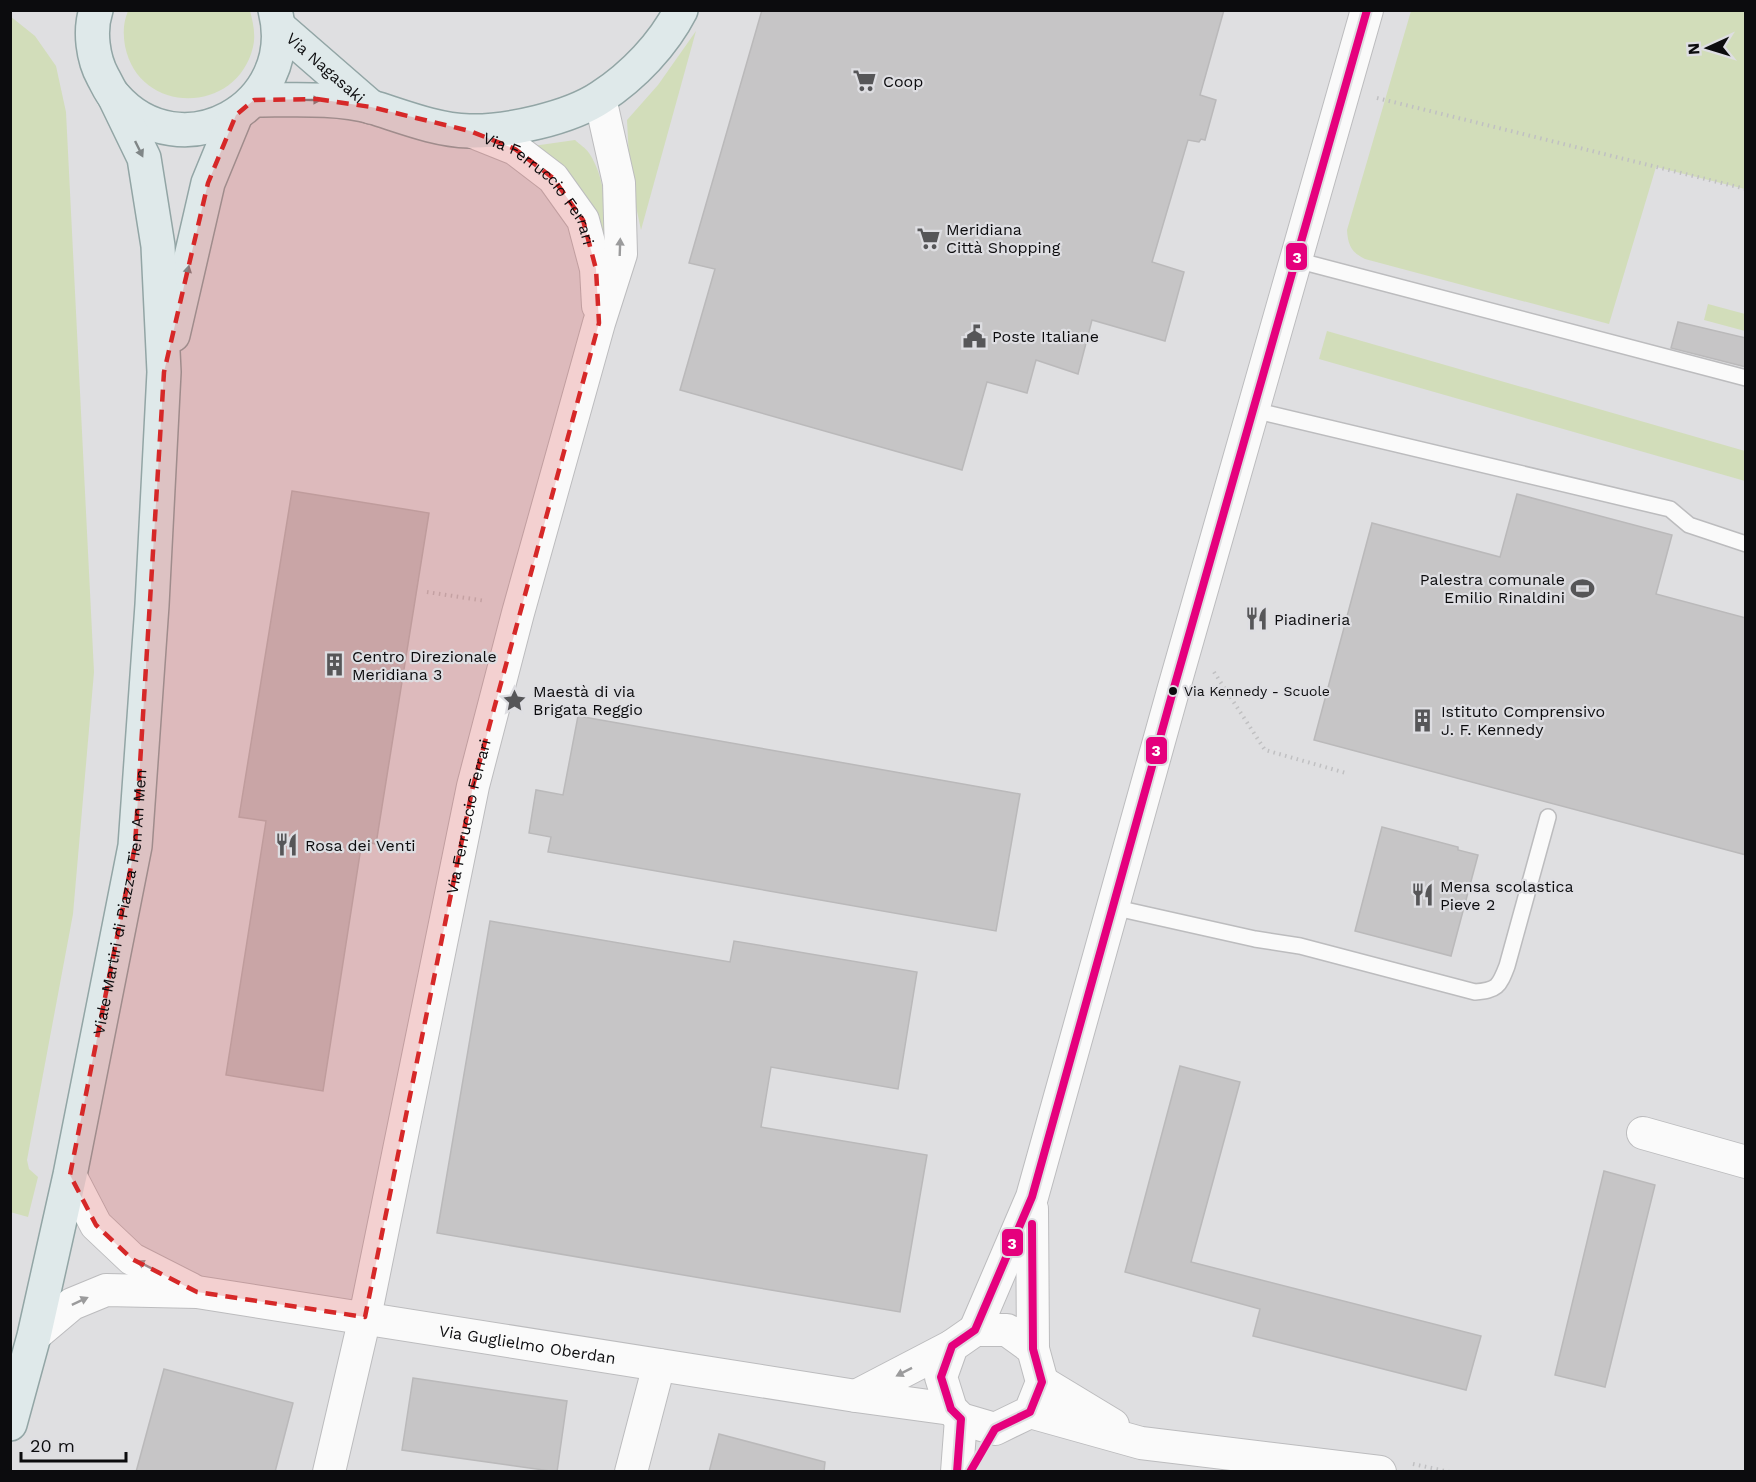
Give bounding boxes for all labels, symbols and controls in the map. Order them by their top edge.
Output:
north arrow [1678,18,1738,78]
street label: Via Nagasaki [283,28,369,107]
text: N [1684,42,1703,56]
supermarket icon: Coop [852,68,878,94]
place label: Coop [883,72,923,91]
one-way arrow [303,95,322,105]
street label: Via Ferruccio Ferrari [480,128,599,247]
one-way arrow [135,140,144,157]
place label: Meridiana Città Shopping [946,220,1061,257]
supermarket icon: Meridiana Città Shopping [915,225,941,251]
one-way arrow [616,237,625,256]
line badge: 3 [1285,242,1308,271]
text: 3 [1292,248,1302,267]
one-way arrow [183,264,192,283]
public building icon: Poste Italiane [961,323,987,349]
place label: Poste Italiane [992,327,1099,346]
place label: Palestra comunale Emilio Rinaldini [1420,570,1565,607]
sports icon: Palestra comunale Emilio Rinaldini [1570,575,1596,601]
restaurant icon: Piadineria [1243,606,1269,632]
place label: Piadineria [1274,610,1350,629]
place label: Centro Direzionale Meridiana 3 [352,647,497,684]
building icon: Centro Direzionale Meridiana 3 [321,652,347,678]
place label: Maestà di via Brigata Reggio [533,682,643,719]
place label: Via Kennedy - Scuole [1184,683,1330,699]
marker: Via Kennedy - Scuole [1167,685,1179,697]
place icon: Maestà di via Brigata Reggio [502,687,528,713]
place label: Istituto Comprensivo J. F. Kennedy [1441,702,1605,739]
building icon: Istituto Comprensivo J. F. Kennedy [1410,707,1436,733]
line badge: 3 [1145,736,1168,765]
street label: Via Ferruccio Ferrari [442,737,494,896]
text: 3 [1151,741,1161,760]
street label: Viale Martiri di Piazza Tien An Men [88,768,150,1036]
restaurant icon: Rosa dei Venti [274,832,300,858]
place label: Rosa dei Venti [305,836,416,855]
place label: Mensa scolastica Pieve 2 [1440,877,1574,914]
restaurant icon: Mensa scolastica Pieve 2 [1409,882,1435,908]
line badge: 3 [1001,1228,1024,1257]
text: 3 [1007,1234,1017,1253]
one-way arrow [136,1260,153,1270]
one-way arrow [72,1297,89,1306]
street label: Via Guglielmo Oberdan [438,1321,617,1367]
one-way arrow [895,1366,913,1376]
scale bar [21,1425,126,1463]
text: 20 m [30,1435,75,1456]

